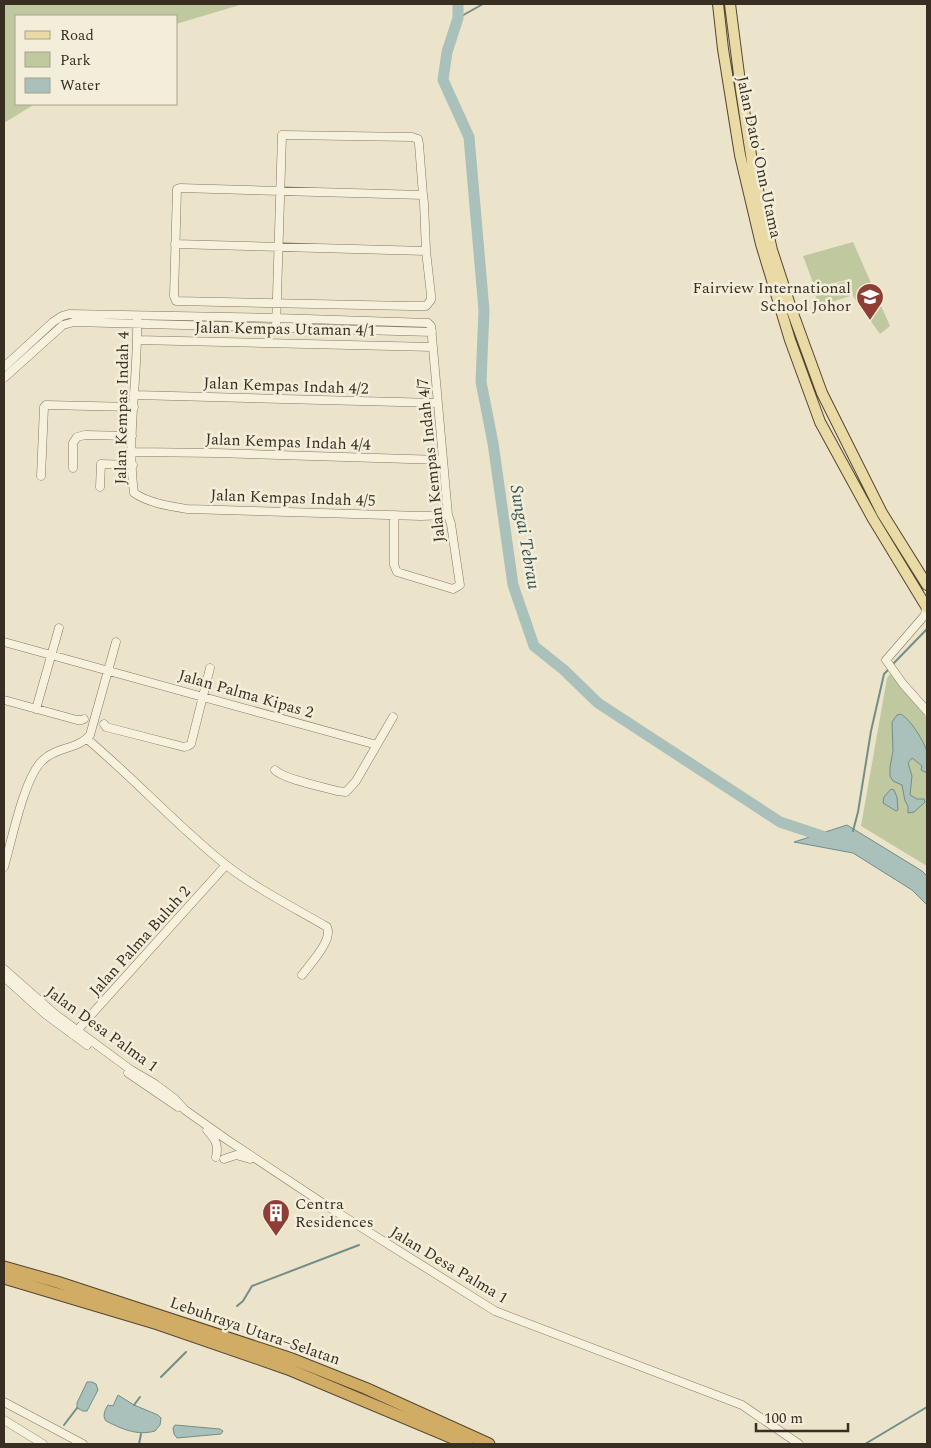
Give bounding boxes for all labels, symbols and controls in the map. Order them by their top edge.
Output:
legend [15,15,178,105]
text: Road [60,24,94,47]
text: Park [60,49,91,72]
text: Water [60,74,100,97]
street label: Jalan Dato' Onn Utama [730,74,788,240]
place label: Fairview International School Johor [692,276,851,318]
school or university icon: Fairview International School Johor [855,282,885,321]
street label: Jalan Kempas Utaman 4/1 [194,315,376,343]
street label: Jalan Kempas Indah 4 [109,331,135,485]
street label: Jalan Kempas Indah 4/2 [203,371,369,401]
street label: Jalan Kempas Indah 4/7 [410,376,452,544]
street label: Jalan Kempas Indah 4/4 [205,427,371,457]
street label: Jalan Kempas Indah 4/5 [210,483,376,513]
water label: Sungai Tebrau [503,483,548,592]
street label: Jalan Palma Kipas 2 [176,663,316,725]
street label: Jalan Palma Buluh 2 [84,880,196,1002]
street label: Jalan Desa Palma 1 [41,980,163,1078]
place label: Centra Residences [295,1192,374,1234]
building icon: Centra Residences [261,1198,291,1237]
street label: Jalan Desa Palma 1 [385,1220,513,1310]
street label: Lebuhraya Utara–Selatan [166,1291,344,1371]
scale bar [756,1400,848,1432]
text: 100 m [764,1407,803,1430]

